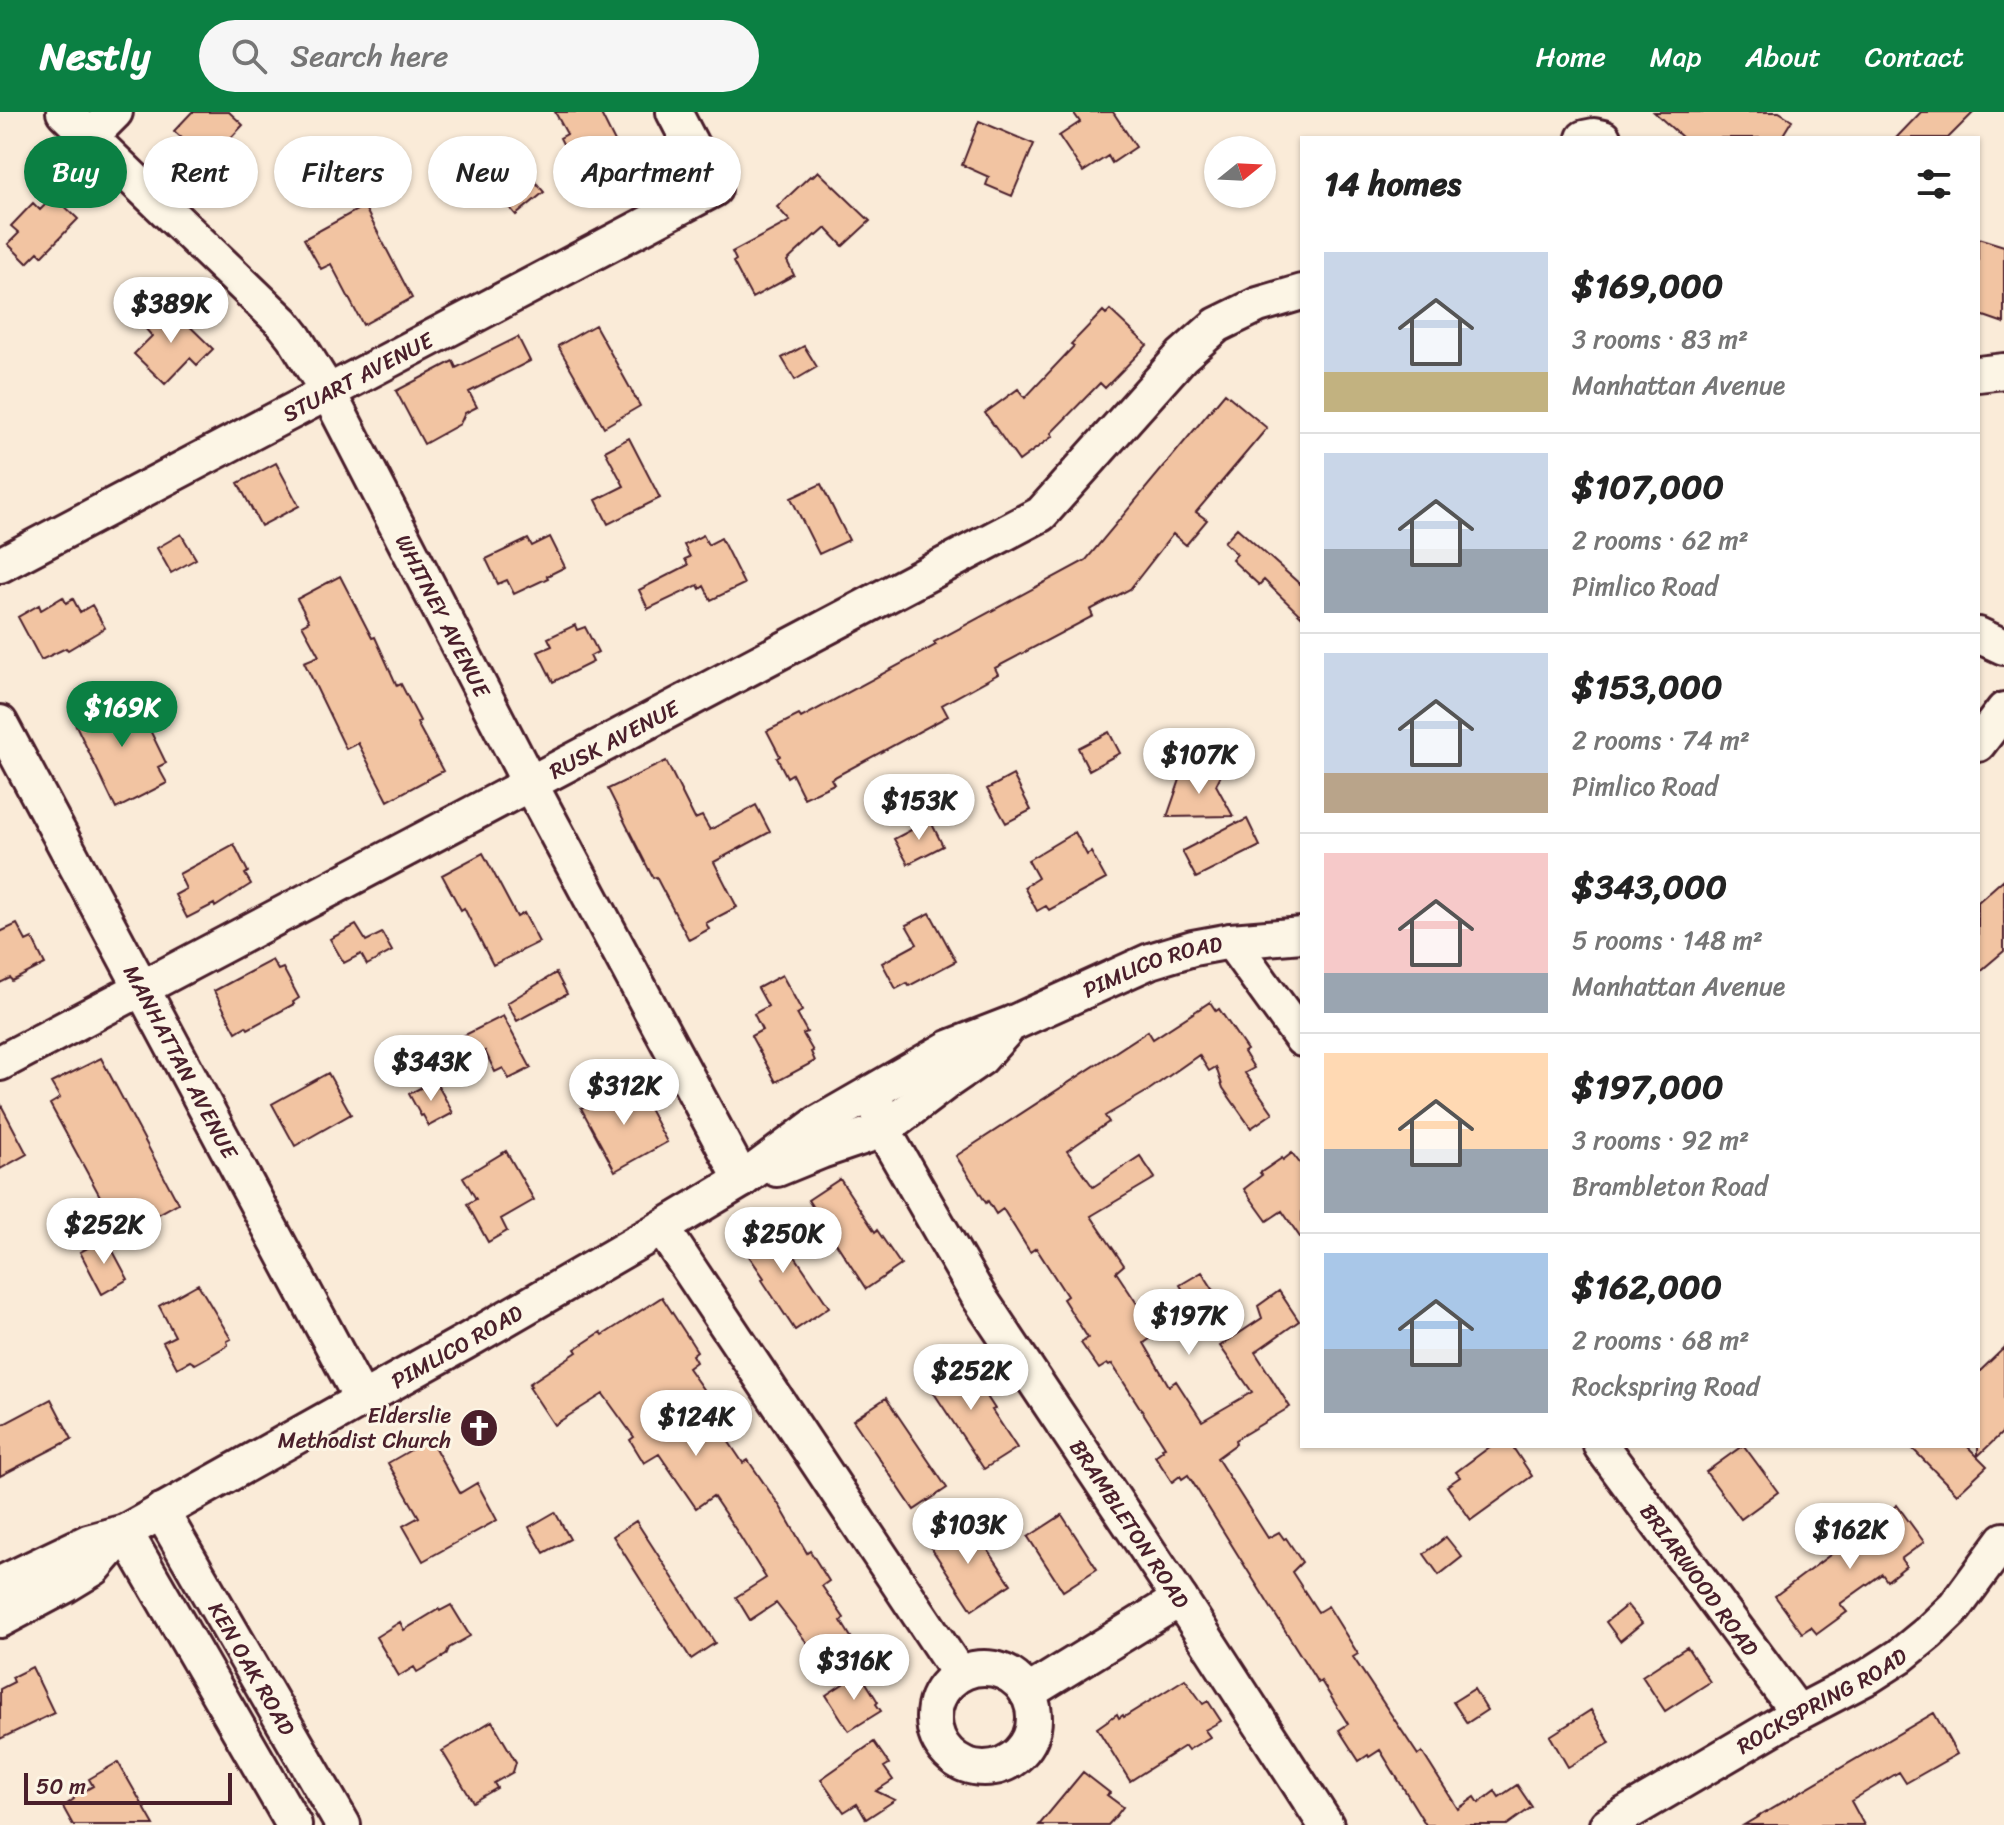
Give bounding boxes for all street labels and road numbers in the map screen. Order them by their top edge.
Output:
street label: STUART AVENUE [275,320,442,433]
street label: WHITNEY AVENUE [384,527,502,706]
street label: RUSK AVENUE [542,688,688,790]
street label: PIMLICO ROAD [1076,924,1225,1009]
street label: MANHATTAN AVENUE [113,957,250,1168]
street label: PIMLICO ROAD [384,1293,530,1400]
street label: BRAMBLETON ROAD [1059,1431,1200,1617]
street label: BRIARWOOD ROAD [1629,1495,1770,1666]
street label: KEN OAK ROAD [197,1594,306,1743]
street label: ROCKSPRING ROAD [1729,1637,1916,1765]

